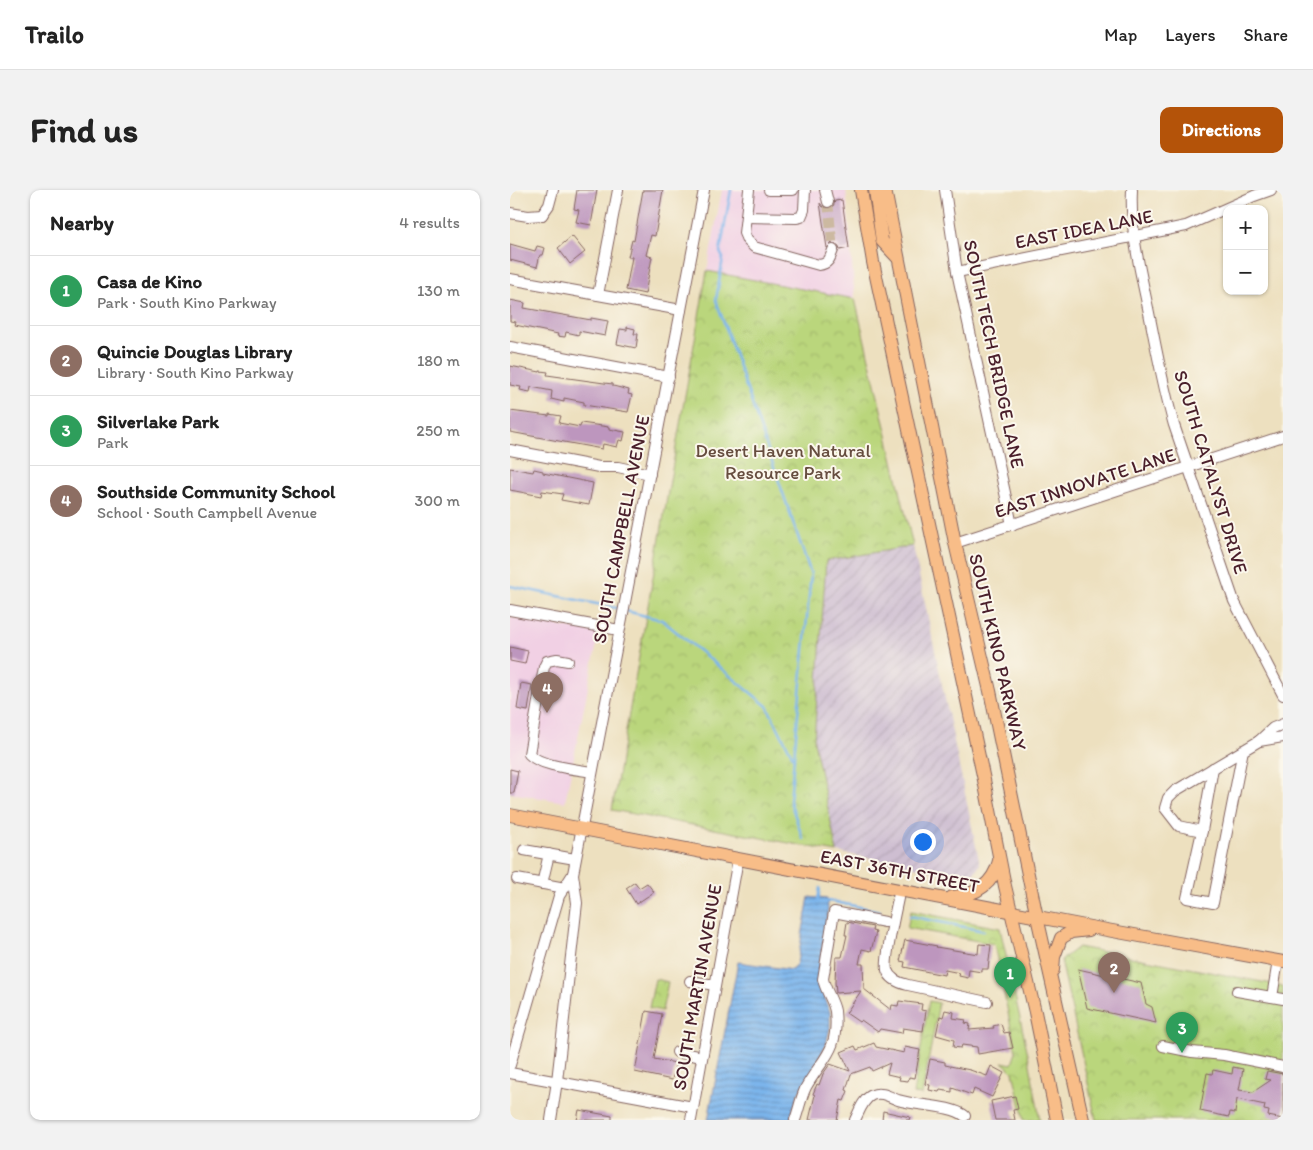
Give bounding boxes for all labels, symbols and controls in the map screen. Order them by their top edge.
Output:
text: Trailo [25,20,84,49]
text: Map [1104,24,1137,46]
text: Layers [1165,24,1215,46]
text: Share [1243,24,1288,46]
button: Directions [1160,107,1283,153]
text: Find us [30,109,138,151]
street label: EAST IDEA LANE [1013,204,1155,254]
map controls [1223,205,1268,295]
button: + [1223,205,1268,250]
text: Nearby [50,210,114,235]
text: 4 results [399,213,460,232]
street label: SOUTH TECH BRIDGE LANE [959,238,1029,470]
button: − [1223,250,1268,295]
text: Casa de Kino [97,270,202,293]
text: 1 [62,281,70,300]
text: 130 m [417,281,460,300]
text: Park · South Kino Parkway [97,293,277,312]
text: Quincie Douglas Library [97,340,292,363]
text: 2 [62,351,70,370]
text: 180 m [417,351,460,370]
text: Library · South Kino Parkway [97,363,293,382]
street label: SOUTH CATALYST DRIVE [1169,367,1253,577]
text: Silverlake Park [97,410,219,433]
street label: SOUTH CAMPBELL AVENUE [588,413,655,645]
text: 3 [62,421,70,440]
text: 250 m [416,421,460,440]
text: Park [97,433,128,452]
park label: Desert Haven Natural Resource Park [695,439,871,484]
street label: EAST INNOVATE LANE [992,443,1179,523]
text: Southside Community School [97,480,336,503]
text: 4 [61,491,71,510]
text: 300 m [415,491,460,510]
text: School · South Campbell Avenue [97,503,317,522]
street label: SOUTH KINO PARKWAY [964,551,1032,753]
pin: 4 [531,672,563,713]
your location [910,829,936,855]
street label: EAST 36TH STREET [819,844,982,898]
street label: SOUTH MARTIN AVENUE [668,882,727,1092]
pin: 2 [1098,952,1130,993]
pin: 1 [994,957,1026,998]
pin: 3 [1166,1012,1198,1053]

